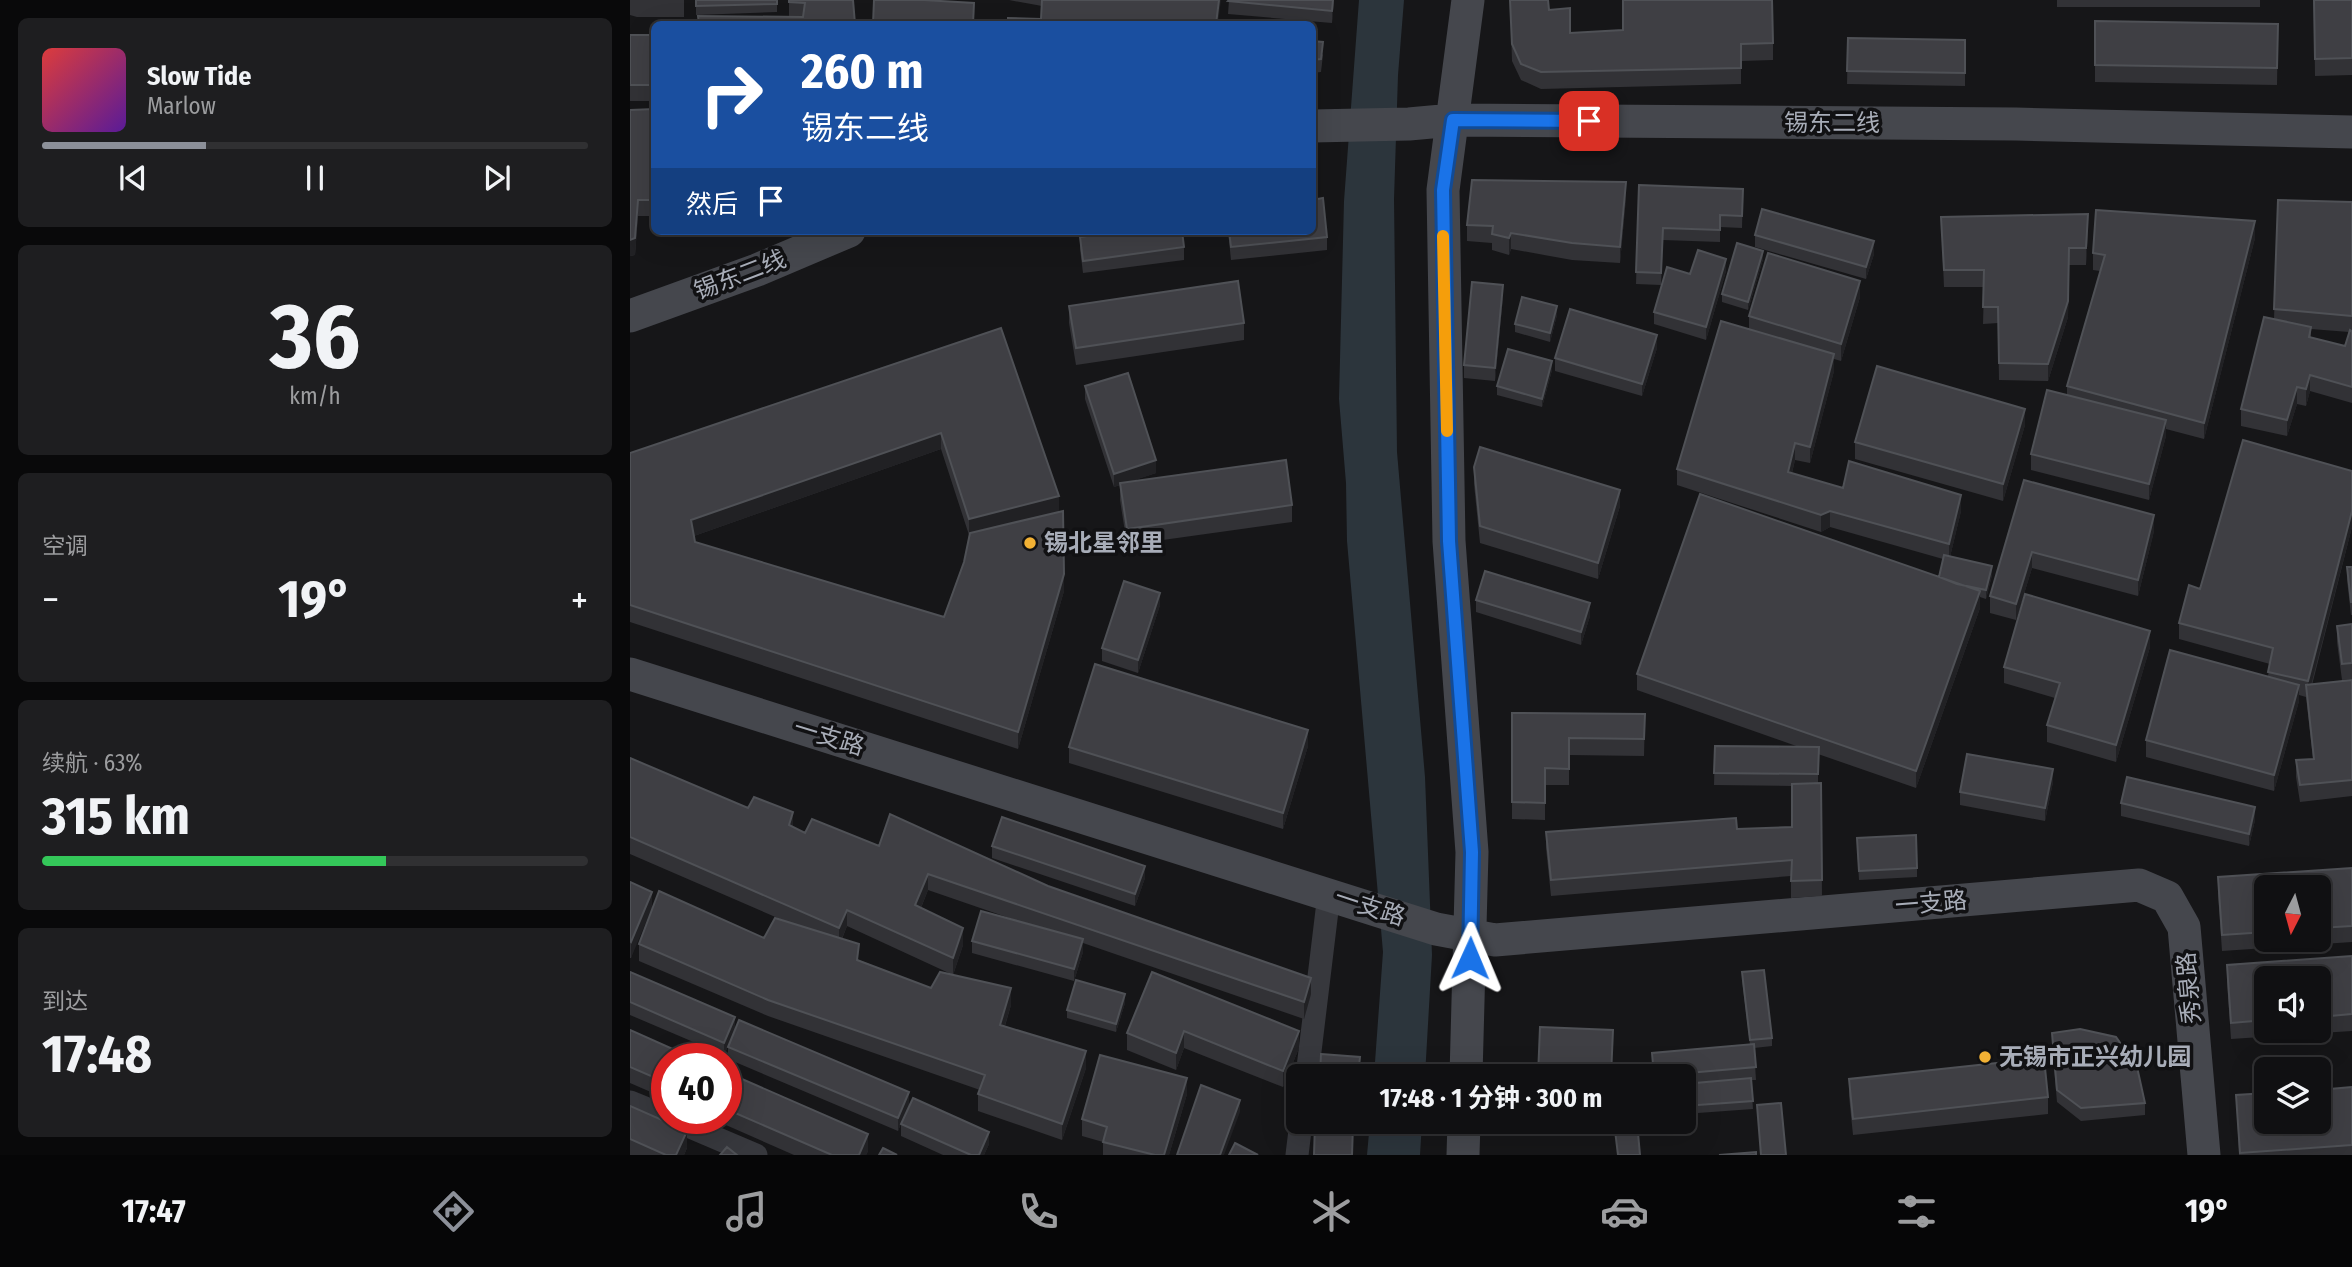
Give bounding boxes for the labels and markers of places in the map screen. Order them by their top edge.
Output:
pin [1559,91,1619,151]
place label: 锡北星邻里 [1044,529,1164,557]
marker: 锡北星邻里 [1022,535,1038,551]
place label: 无锡市正兴幼儿园 [1999,1043,2191,1071]
marker: 无锡市正兴幼儿园 [1977,1049,1993,1065]

